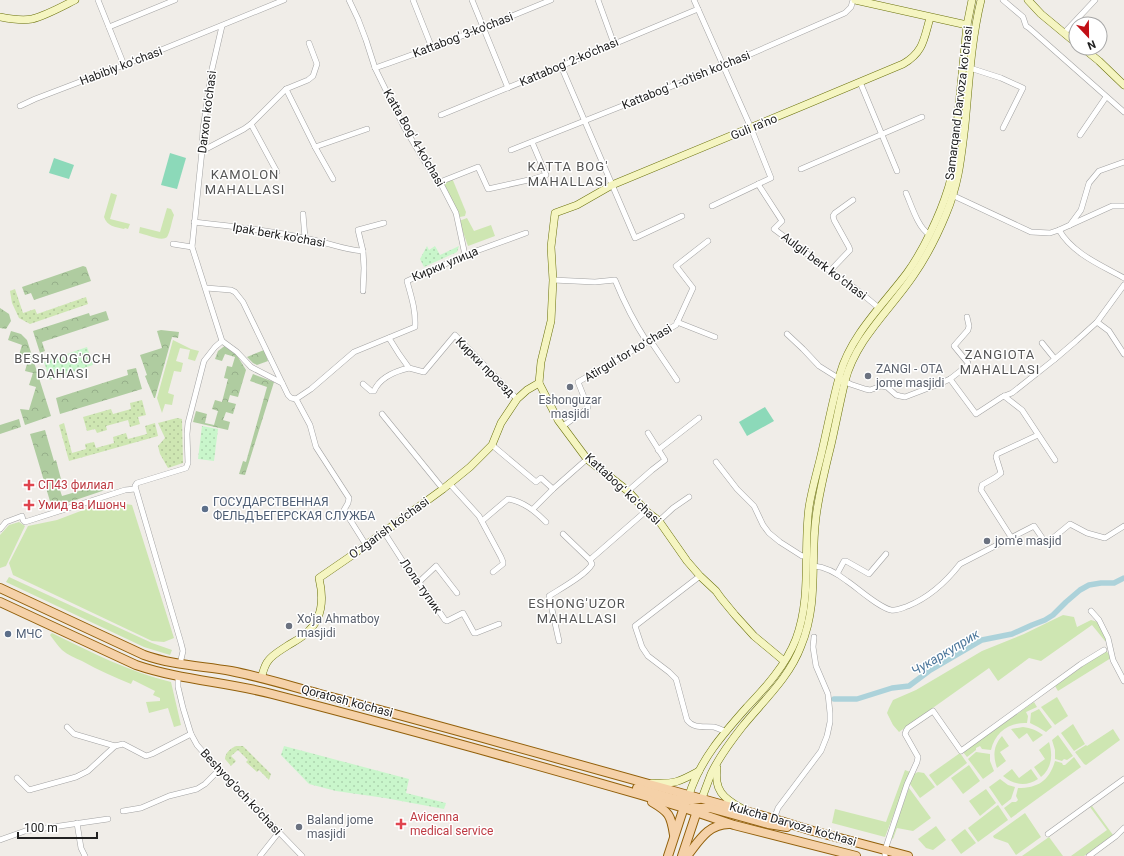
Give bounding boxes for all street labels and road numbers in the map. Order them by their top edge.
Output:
street label: Kattabog' 3-ko'chasi [411,9,515,61]
street label: Samarqand Darvoza koʻchasi [943,25,975,181]
street label: Kattabog' 2-ko'chasi [517,35,621,89]
street label: Habibiy koʻchasi [78,44,164,88]
street label: Kattabog' 1-o'tish ko'chasi [620,48,752,112]
street label: Darxon ko'chasi [195,70,219,154]
street label: Katta Bog' 4-ko'chasi [380,87,448,189]
street label: Guli ra'no [729,111,779,143]
street label: Ipak berk ko'chasi [231,220,327,250]
street label: Aulgli berk koʻchasi [779,229,869,303]
street label: Кирки улица [410,244,480,284]
street label: Atirgul tor koʻchasi [582,321,674,385]
street label: Кирки проезд [453,335,517,399]
street label: Kattabogʻ koʻchasi [582,450,664,528]
street label: O‘zgarish ko‘chasi [346,494,432,562]
street label: Лола тупик [397,556,445,616]
street label: Qoratosh ko'chasi [300,682,394,720]
street label: Beshyog'och ko'chasi [197,746,285,838]
street label: Kukcha Darvoza ko'chasi [728,799,858,849]

